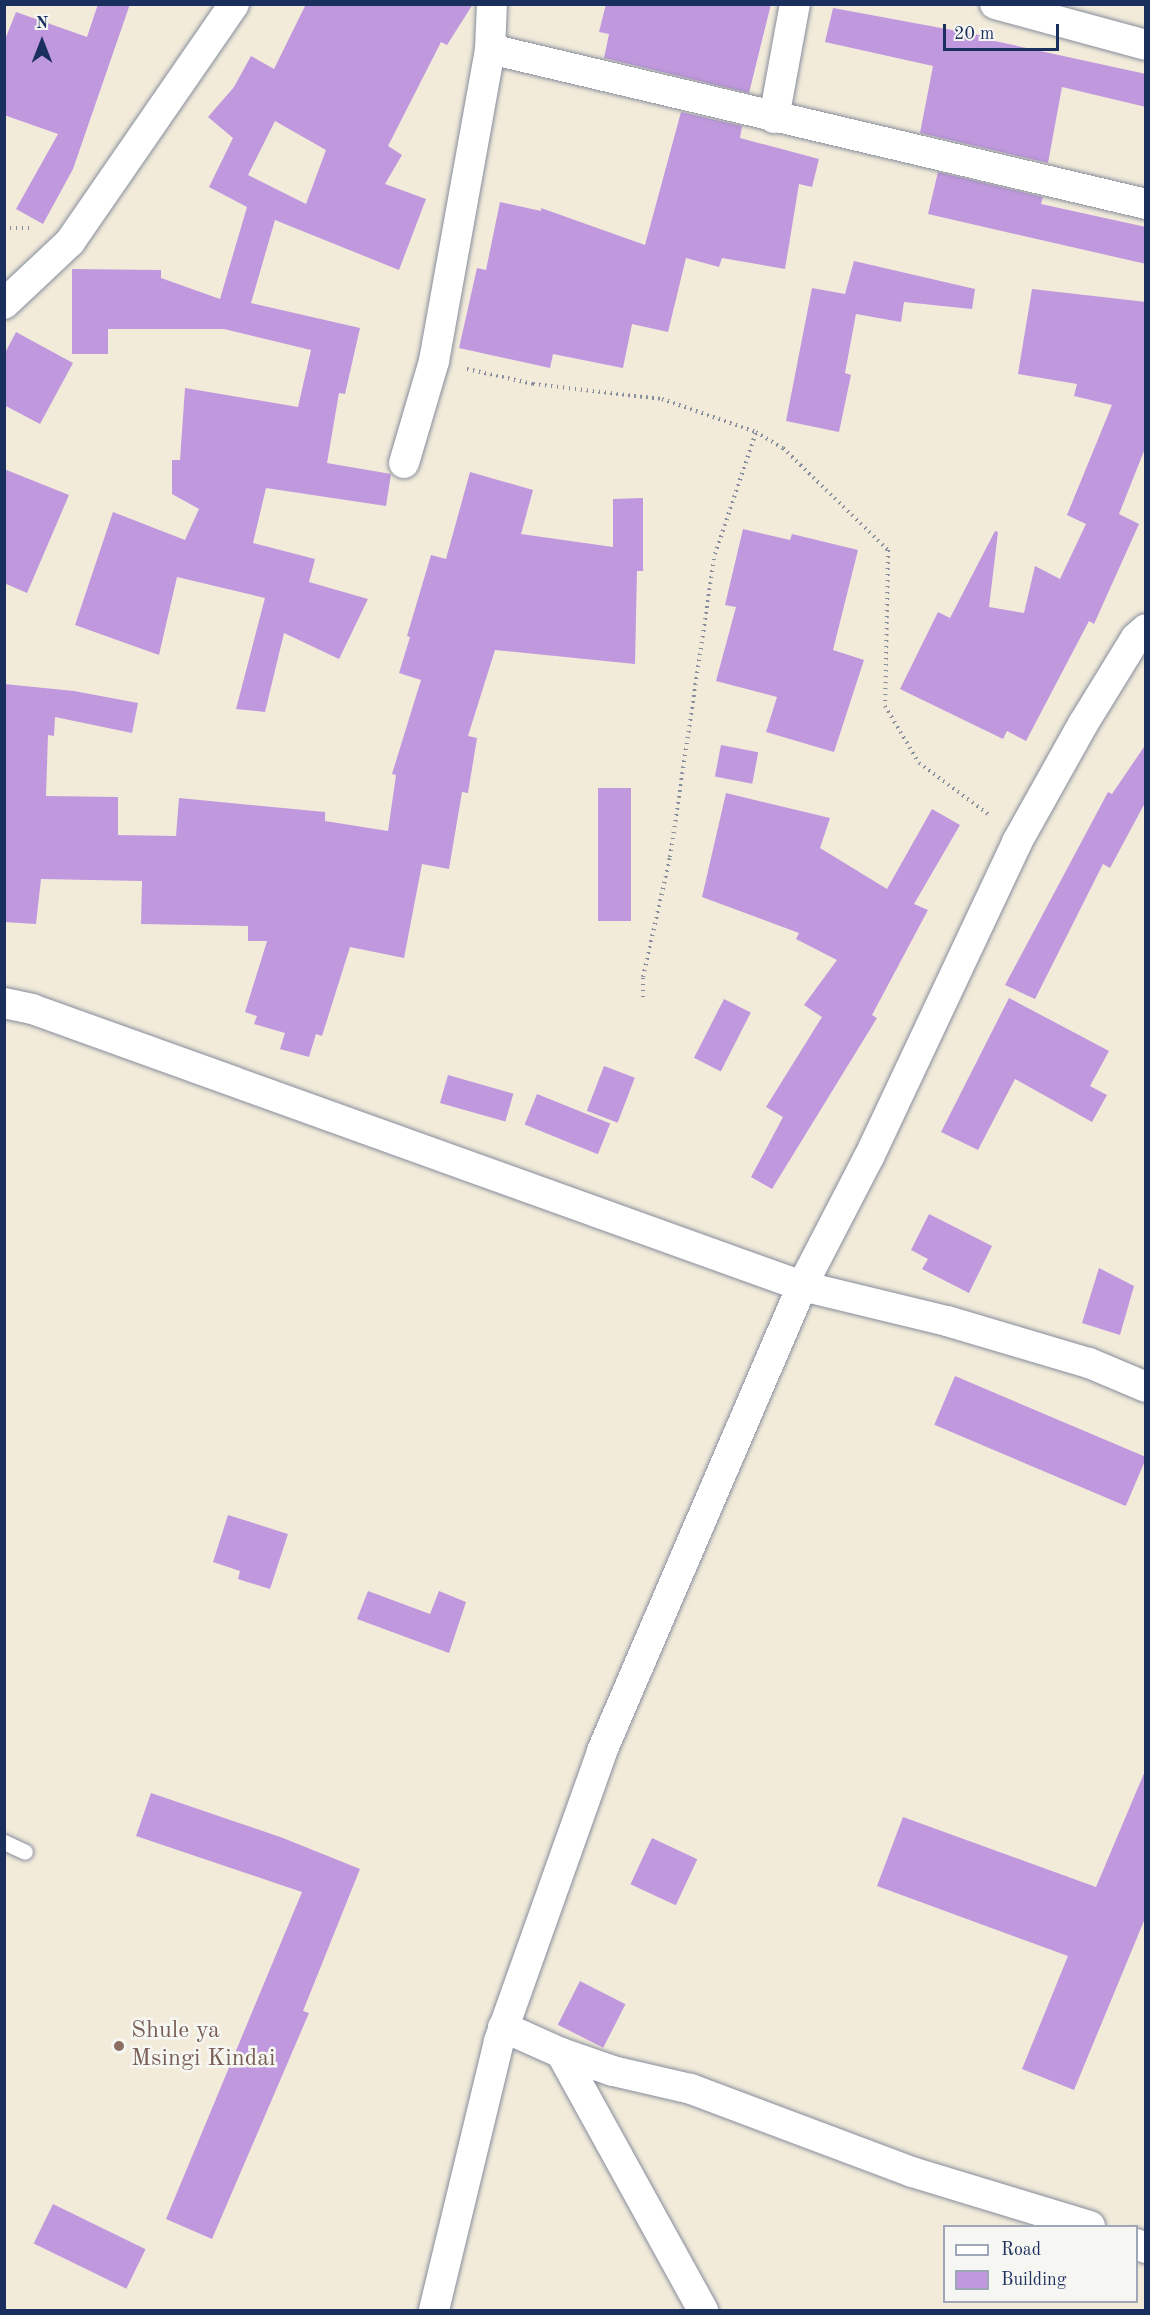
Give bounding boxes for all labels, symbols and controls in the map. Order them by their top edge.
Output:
north arrow [12,12,72,72]
scale bar [946,12,1062,50]
text: N [36,16,48,32]
text: 20 m [954,25,994,43]
place label: Shule ya Msingi Kindai [131,2018,276,2074]
marker: Shule ya Msingi Kindai [112,2039,126,2053]
legend [943,2225,1138,2303]
text: Road [1001,2241,1041,2259]
text: Building [1001,2271,1066,2289]

